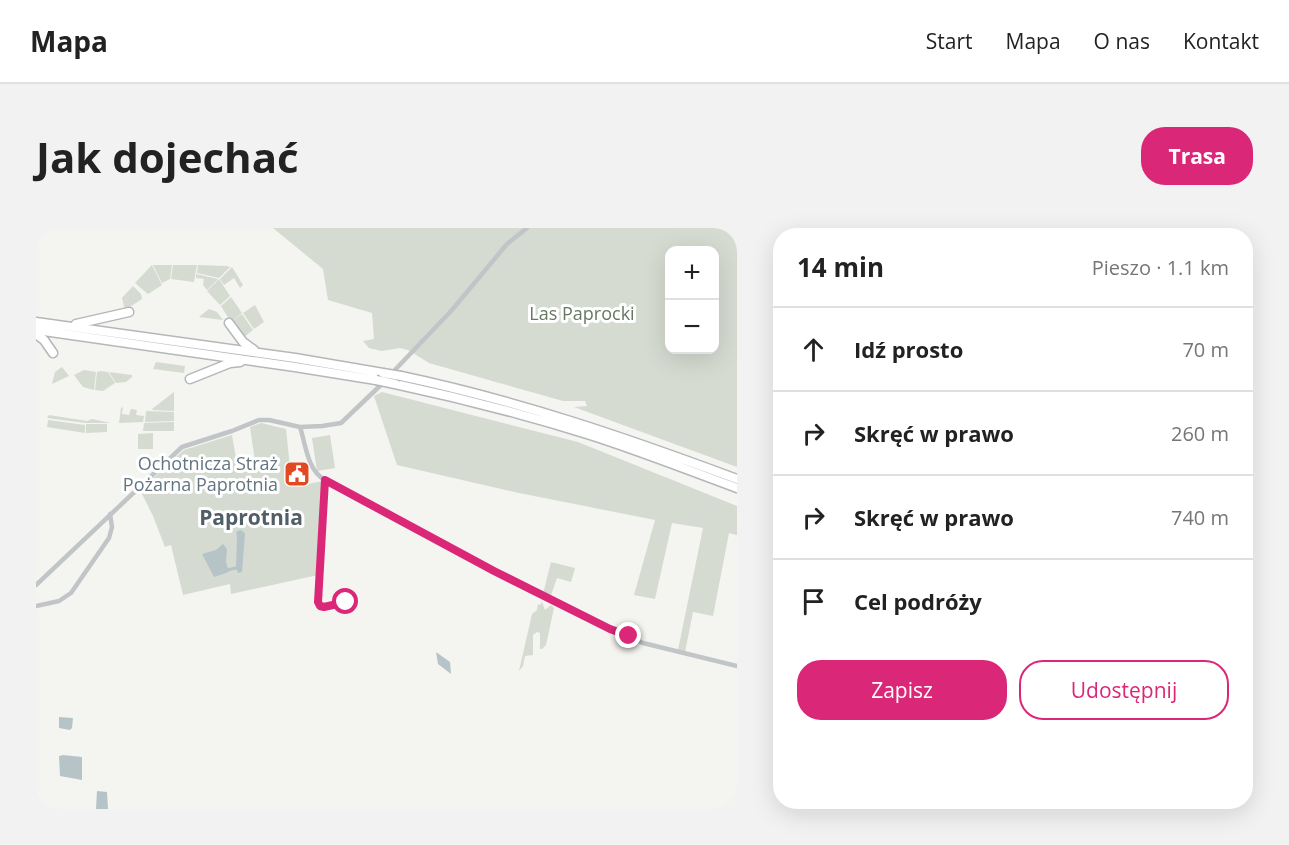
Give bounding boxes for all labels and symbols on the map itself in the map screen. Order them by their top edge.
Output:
park label: Las Paprocki [529,301,635,325]
place label: Ochotnicza Straż Pożarna Paprotnia [123,451,278,496]
public building icon: Ochotnicza Straż Pożarna Paprotnia [282,459,312,489]
district label: Paprotnia [199,503,303,531]
route start [332,588,358,614]
route end [615,622,641,648]

